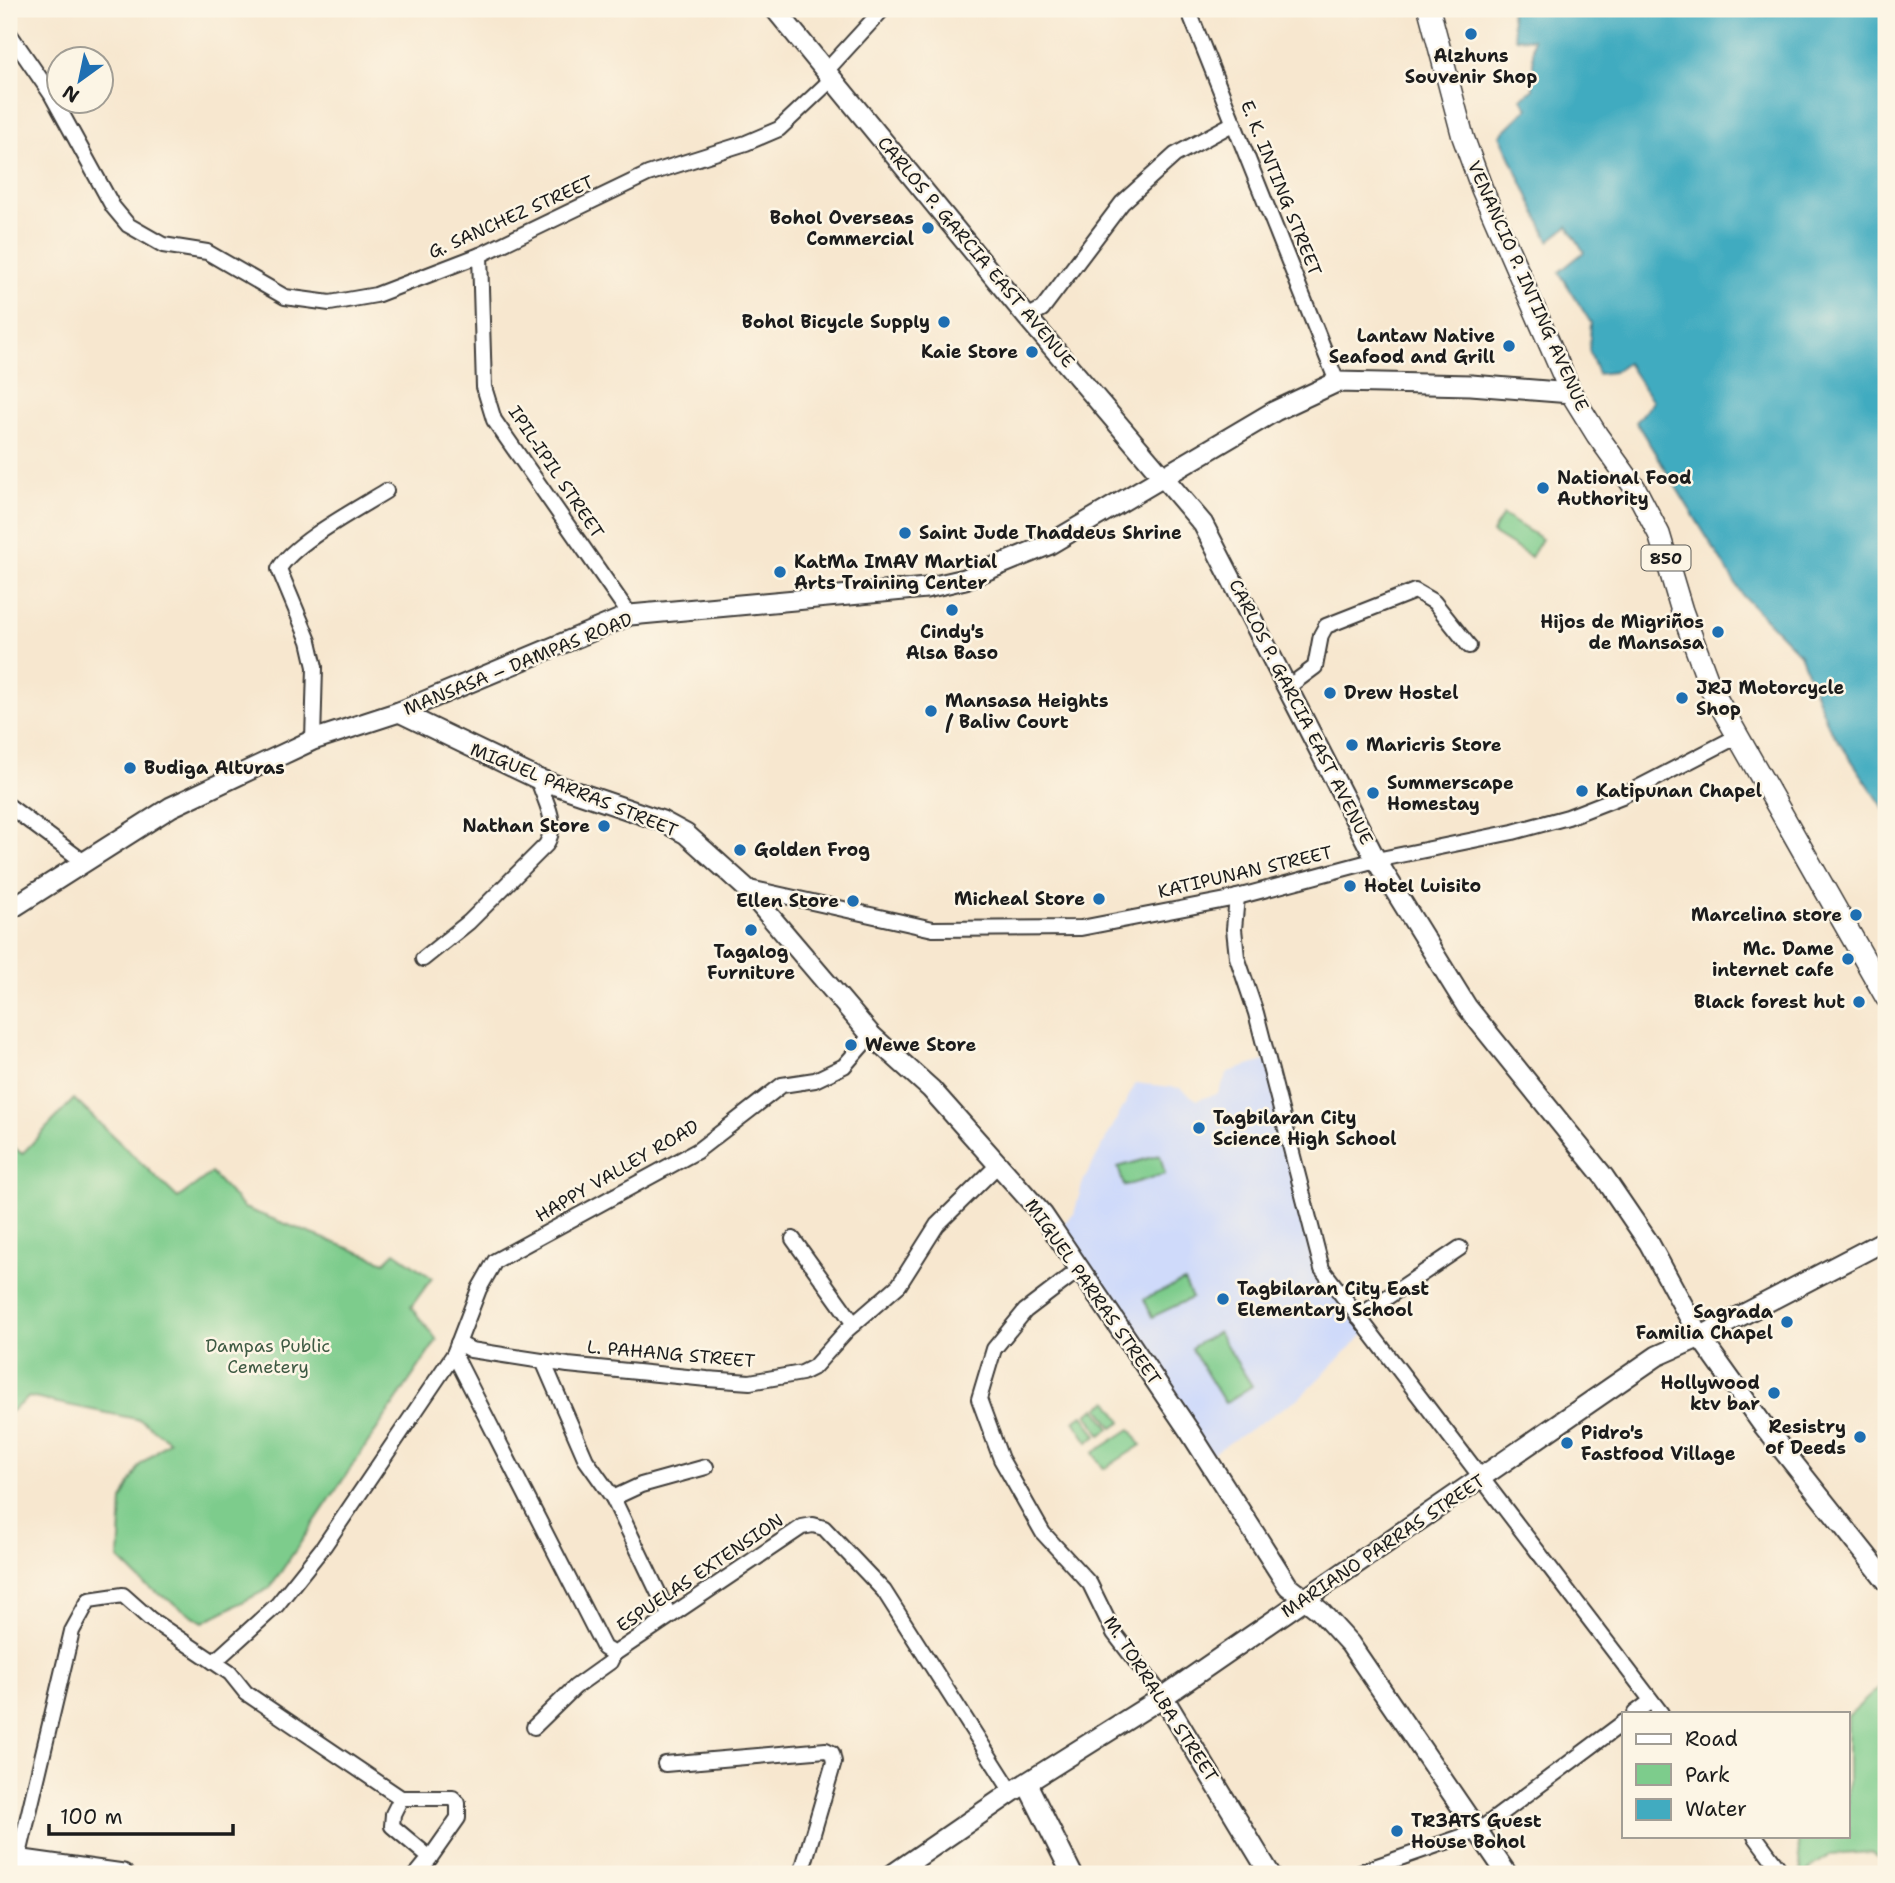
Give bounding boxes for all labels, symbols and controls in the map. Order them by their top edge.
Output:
marker: Alzhuns Souvenir Shop [1463,26,1479,42]
place label: Alzhuns Souvenir Shop [1405,44,1537,89]
north arrow [46,46,116,116]
text: N [58,79,84,108]
street label: E. K. INTING STREET [1235,97,1327,279]
street label: CARLOS P. GARCIA EAST AVENUE [872,131,1080,373]
street label: VENANCIO P. INTING AVENUE [1462,157,1594,415]
street label: G. SANCHEZ STREET [425,170,597,264]
place label: Bohol Overseas Commercial [770,206,914,251]
marker: Bohol Overseas Commercial [920,220,936,236]
place label: Bohol Bicycle Supply [742,310,930,334]
marker: Bohol Bicycle Supply [936,314,952,330]
place label: Lantaw Native Seafood and Grill [1329,324,1495,369]
marker: Lantaw Native Seafood and Grill [1501,338,1517,354]
place label: Kaie Store [921,340,1018,364]
marker: Kaie Store [1024,344,1040,360]
street label: IPIL-IPIL STREET [503,401,609,543]
place label: National Food Authority [1557,466,1692,511]
marker: National Food Authority [1535,480,1551,496]
place label: Saint Jude Thaddeus Shrine [919,521,1182,545]
marker: Saint Jude Thaddeus Shrine [897,525,913,541]
road number: 850 [1642,545,1690,570]
place label: KatMa IMAV Martial Arts Training Center [794,550,997,595]
marker: KatMa IMAV Martial Arts Training Center [772,564,788,580]
street label: CARLOS P. GARCIA EAST AVENUE [1223,575,1379,849]
marker: Cindy's Alsa Baso [944,602,960,618]
street label: MANSASA – DAMPAS ROAD [400,607,636,721]
place label: Hijos de Migriños de Mansasa [1540,610,1705,655]
place label: Cindy's Alsa Baso [906,620,998,665]
marker: Hijos de Migriños de Mansasa [1710,624,1726,640]
place label: JRJ Motorcycle Shop [1696,676,1845,721]
place label: Drew Hostel [1344,681,1458,705]
marker: Drew Hostel [1322,685,1338,701]
place label: Mansasa Heights / Baliw Court [945,689,1108,734]
marker: JRJ Motorcycle Shop [1674,690,1690,706]
marker: Mansasa Heights / Baliw Court [923,703,939,719]
place label: Maricris Store [1366,733,1502,757]
street label: MIGUEL PARRAS STREET [467,737,681,843]
marker: Maricris Store [1344,737,1360,753]
place label: Budiga Alturas [144,756,285,780]
marker: Budiga Alturas [122,760,138,776]
place label: Summerscape Homestay [1387,771,1514,816]
place label: Katipunan Chapel [1596,779,1762,803]
marker: Katipunan Chapel [1574,783,1590,799]
marker: Summerscape Homestay [1365,785,1381,801]
place label: Nathan Store [462,814,590,838]
marker: Nathan Store [596,818,612,834]
place label: Golden Frog [754,838,870,862]
street label: KATIPUNAN STREET [1155,840,1335,904]
marker: Golden Frog [732,842,748,858]
place label: Hotel Luisito [1364,874,1481,898]
marker: Hotel Luisito [1342,878,1358,894]
place label: Micheal Store [954,887,1085,911]
place label: Ellen Store [736,889,839,913]
marker: Micheal Store [1091,891,1107,907]
marker: Ellen Store [845,893,861,909]
place label: Marcelina store [1691,903,1842,927]
marker: Marcelina store [1848,907,1864,923]
marker: Tagalog Furniture [743,922,759,938]
place label: Mc. Dame internet cafe [1712,937,1834,982]
place label: Tagalog Furniture [707,940,795,985]
marker: Mc. Dame internet cafe [1840,951,1856,967]
place label: Black forest hut [1694,990,1845,1014]
marker: Black forest hut [1851,994,1867,1010]
place label: Wewe Store [865,1033,977,1057]
marker: Wewe Store [843,1037,859,1053]
place label: Tagbilaran City Science High School [1213,1106,1397,1151]
street label: HAPPY VALLEY ROAD [531,1114,703,1228]
marker: Tagbilaran City Science High School [1191,1120,1207,1136]
street label: MIGUEL PARRAS STREET [1020,1194,1166,1390]
place label: Tagbilaran City East Elementary School [1237,1277,1429,1322]
marker: Tagbilaran City East Elementary School [1215,1291,1231,1307]
place label: Sagrada Familia Chapel [1636,1300,1774,1345]
marker: Sagrada Familia Chapel [1779,1314,1795,1330]
park label: Dampas Public Cemetery [206,1334,330,1379]
street label: L. PAHANG STREET [586,1335,756,1373]
place label: Hollywood ktv bar [1660,1371,1760,1416]
marker: Hollywood ktv bar [1766,1385,1782,1401]
place label: Resistry of Deeds [1765,1415,1846,1460]
place label: Pidro's Fastfood Village [1581,1421,1736,1466]
marker: Resistry of Deeds [1852,1429,1868,1445]
marker: Pidro's Fastfood Village [1559,1435,1575,1451]
street label: MARIANO PARRAS STREET [1277,1469,1489,1623]
street label: ESPUELAS EXTENSION [612,1508,788,1638]
street label: M. TORRALBA STREET [1098,1611,1224,1787]
legend [1622,1712,1850,1838]
text: Road [1685,1725,1738,1753]
text: Park [1685,1761,1730,1789]
scale bar [49,1792,233,1836]
text: Water [1685,1795,1747,1823]
text: 100 m [60,1803,123,1831]
place label: TR3ATS Guest House Bohol [1411,1809,1542,1854]
marker: TR3ATS Guest House Bohol [1389,1823,1405,1839]

